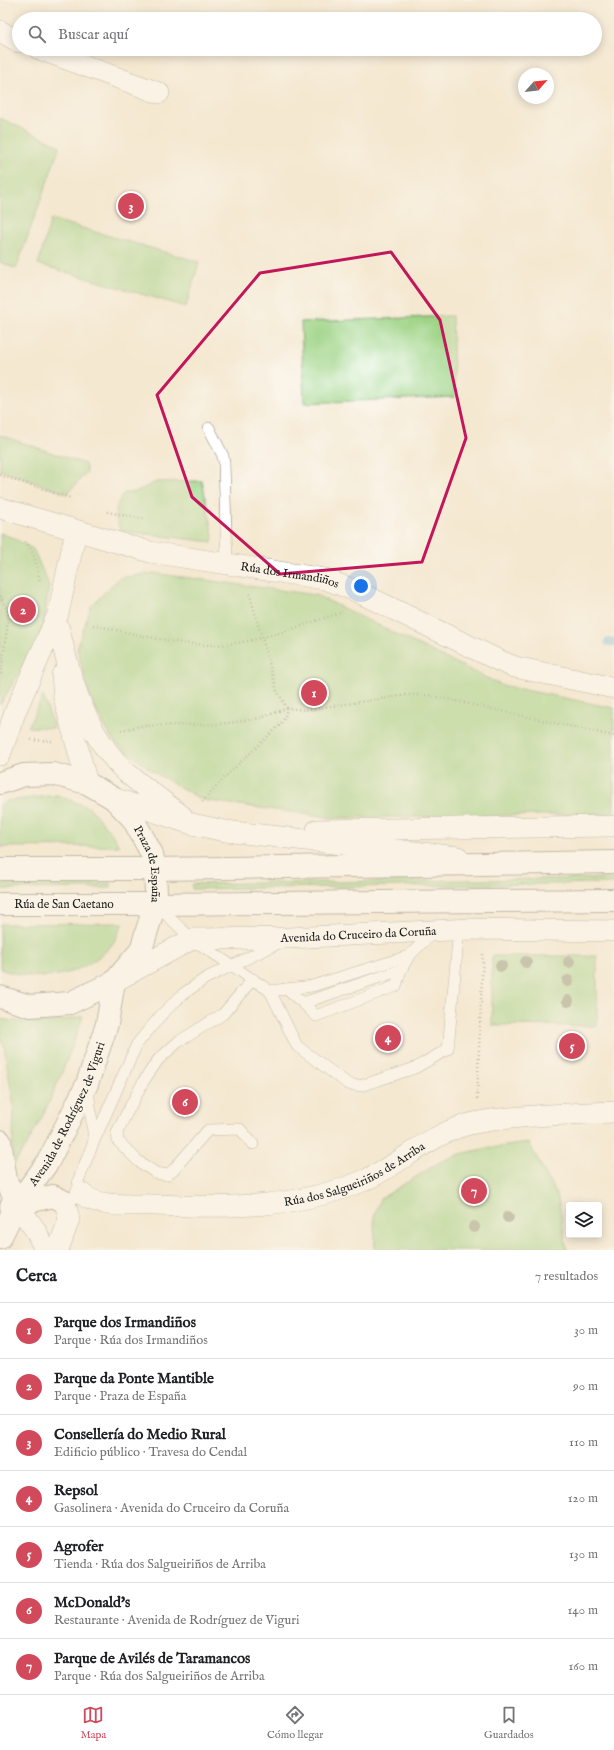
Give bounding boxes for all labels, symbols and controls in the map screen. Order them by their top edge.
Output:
search box [12,12,602,56]
icon: search [26,23,48,45]
text: Buscar aquí [58,25,128,44]
north arrow [518,68,554,104]
pin: 3 [118,191,144,221]
street label: Rúa dos Irmandiños [239,559,341,591]
your location [351,576,371,596]
pin: 2 [10,595,36,625]
pin: 1 [301,678,327,708]
street label: Praza de España [130,823,164,904]
street label: Rúa de San Caetano [14,897,114,912]
street label: Avenida do Cruceiro da Coruña [279,923,438,946]
pin: 4 [375,1023,401,1053]
pin: 5 [559,1031,585,1061]
street label: Avenida de Rodríguez de Viguri [25,1040,108,1190]
pin: 6 [172,1087,198,1117]
street label: Rúa dos Salgueiriños de Arriba [283,1138,428,1209]
pin: 7 [461,1176,487,1206]
map controls [566,1202,602,1238]
button: layers [566,1202,602,1238]
text: Cerca [16,1266,57,1287]
text: 7 resultados [535,1268,598,1285]
text: Parque dos Irmandiños [54,1313,196,1332]
text: 1 [27,1322,31,1339]
text: 30 m [574,1322,598,1339]
text: Parque · Rúa dos Irmandiños [54,1332,208,1349]
text: Parque da Ponte Mantible [54,1369,214,1388]
text: 2 [26,1378,32,1395]
text: 90 m [573,1378,598,1395]
text: Parque · Praza de España [54,1388,186,1405]
text: Consellería do Medio Rural [54,1425,226,1444]
text: 3 [27,1434,31,1451]
text: 110 m [569,1434,598,1451]
text: Edificio público · Travesa do Cendal [54,1444,247,1461]
text: Repsol [54,1481,98,1500]
text: 4 [26,1490,32,1507]
text: 120 m [568,1490,598,1507]
text: Gasolinera · Avenida do Cruceiro da Coruña [54,1500,289,1517]
text: Agrofer [54,1537,104,1556]
text: 5 [27,1546,31,1563]
text: 130 m [569,1546,598,1563]
text: Tienda · Rúa dos Salgueiriños de Arriba [54,1556,266,1573]
text: McDonald's [54,1593,130,1612]
text: 6 [26,1602,32,1619]
text: 140 m [568,1602,598,1619]
text: Restaurante · Avenida de Rodríguez de Viguri [54,1612,299,1629]
text: Parque de Avilés de Taramancos [54,1649,250,1668]
text: 7 [26,1658,32,1675]
text: 160 m [568,1658,598,1675]
text: Parque · Rúa dos Salgueiriños de Arriba [54,1668,265,1685]
tab: Mapa [80,1704,106,1742]
tab: Cómo llegar [267,1704,323,1742]
tab: Guardados [484,1704,534,1742]

